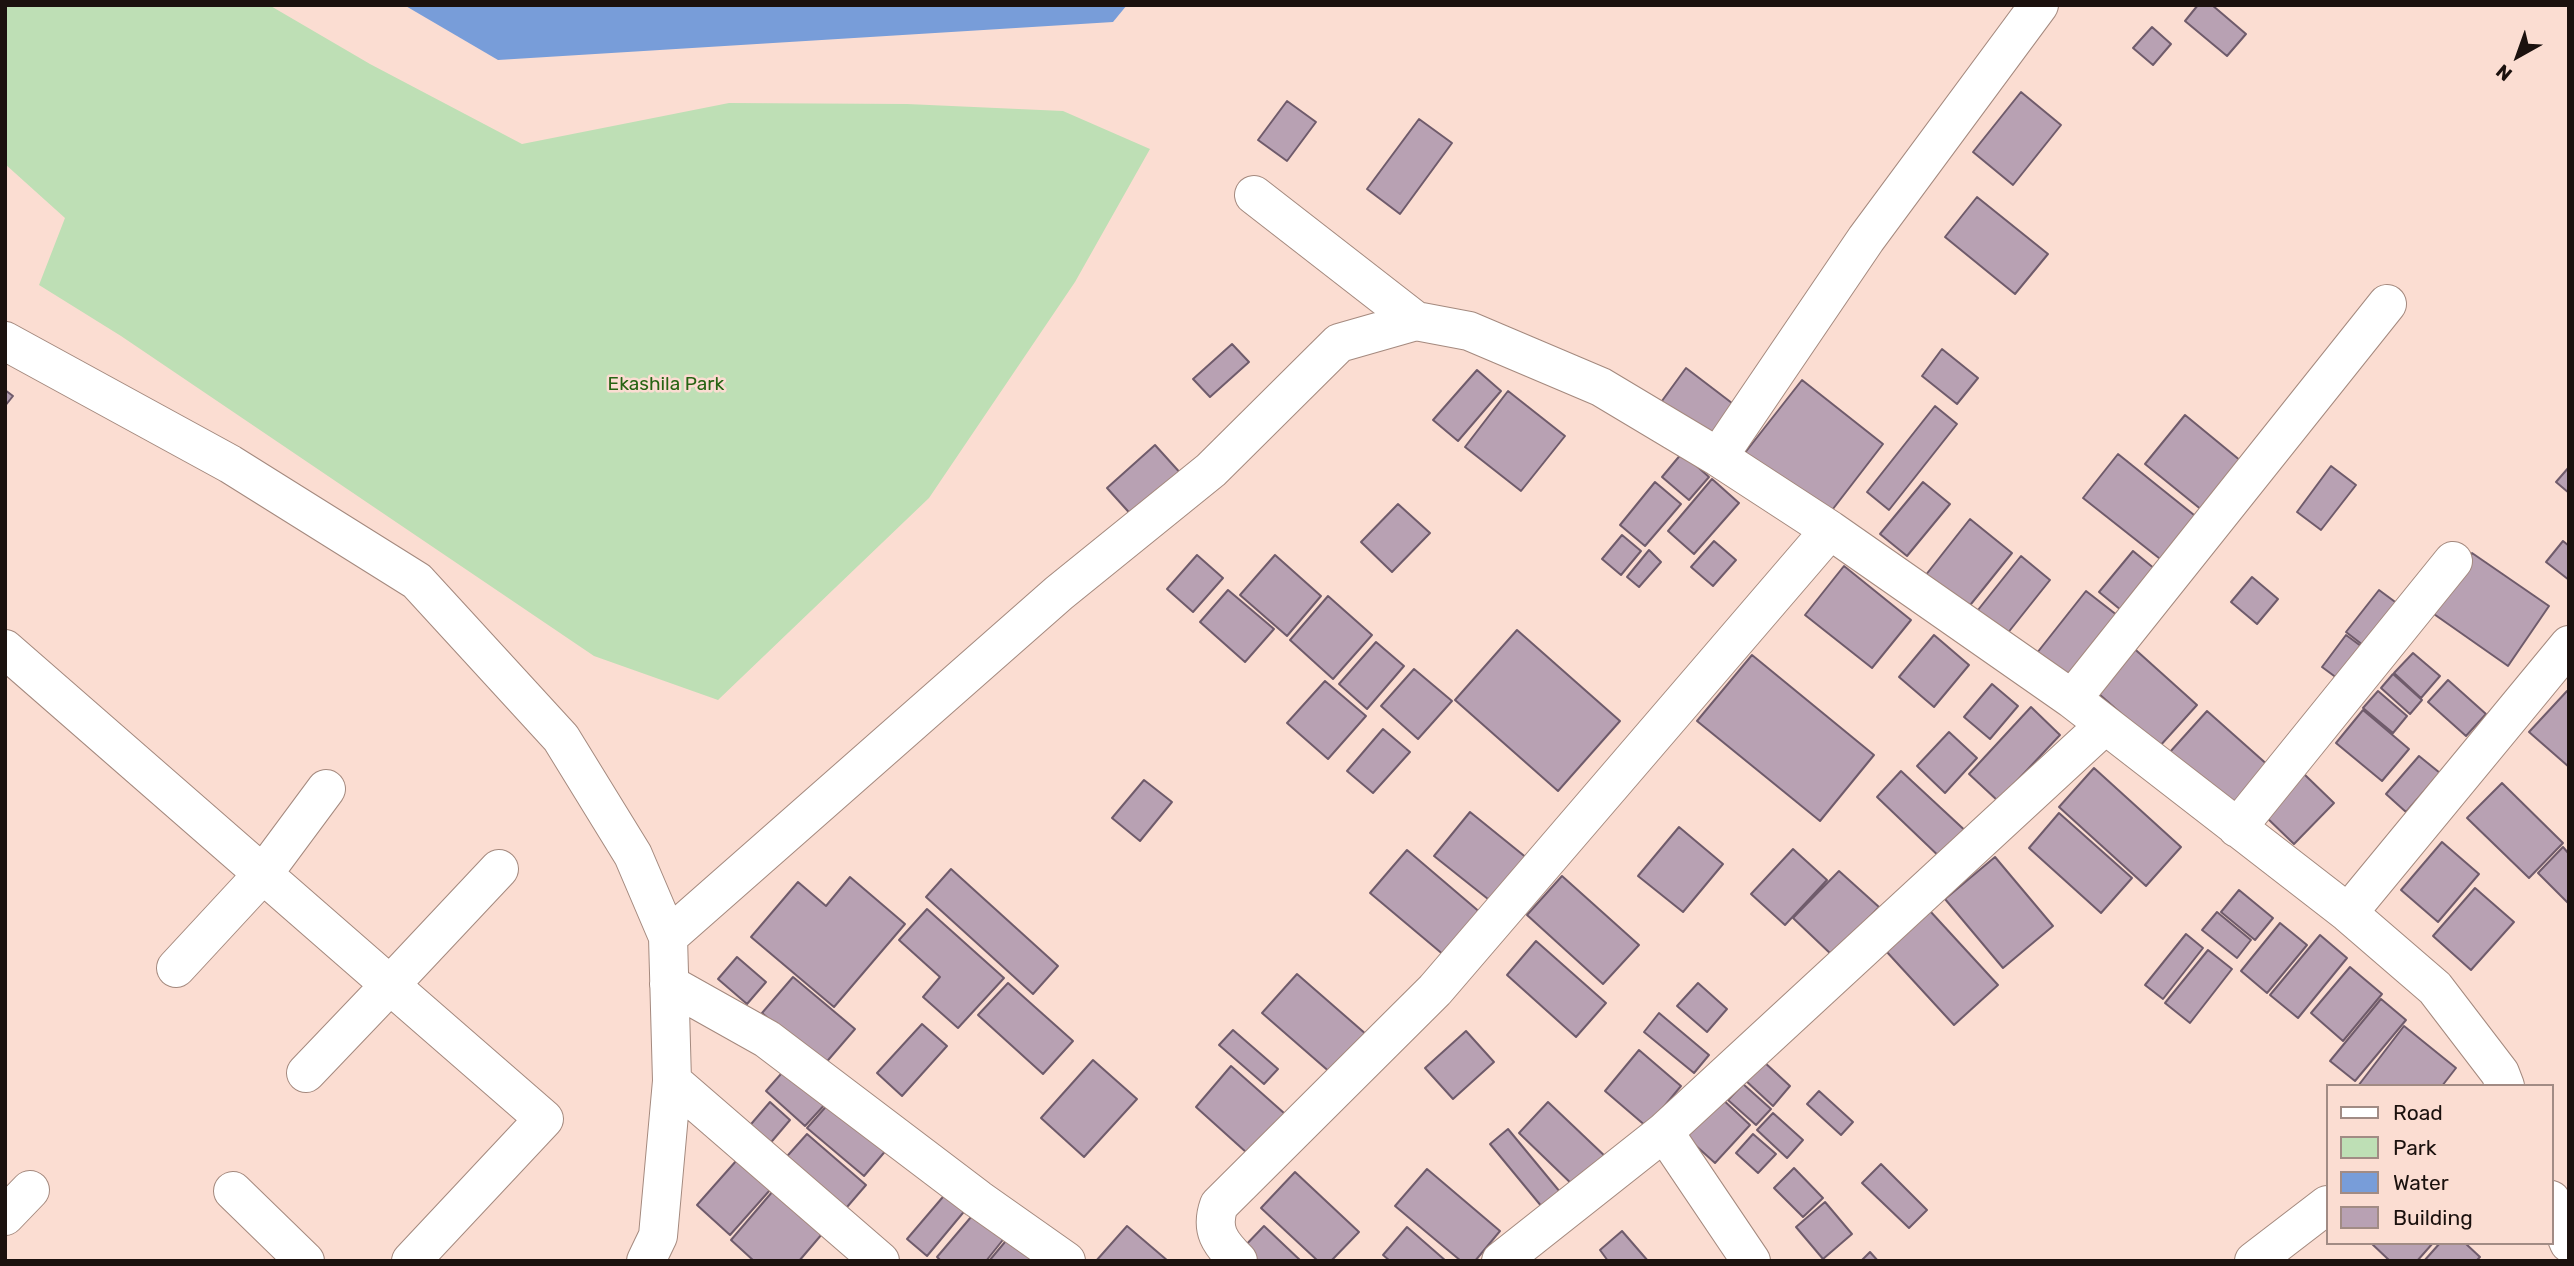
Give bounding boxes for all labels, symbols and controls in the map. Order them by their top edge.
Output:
north arrow [2483,21,2553,91]
text: N [2492,59,2517,86]
park label: Ekashila Park [608,374,724,396]
legend [2326,1084,2553,1245]
text: Road [2393,1100,2443,1125]
text: Park [2393,1135,2437,1160]
text: Water [2393,1170,2449,1195]
text: Building [2393,1205,2473,1230]

